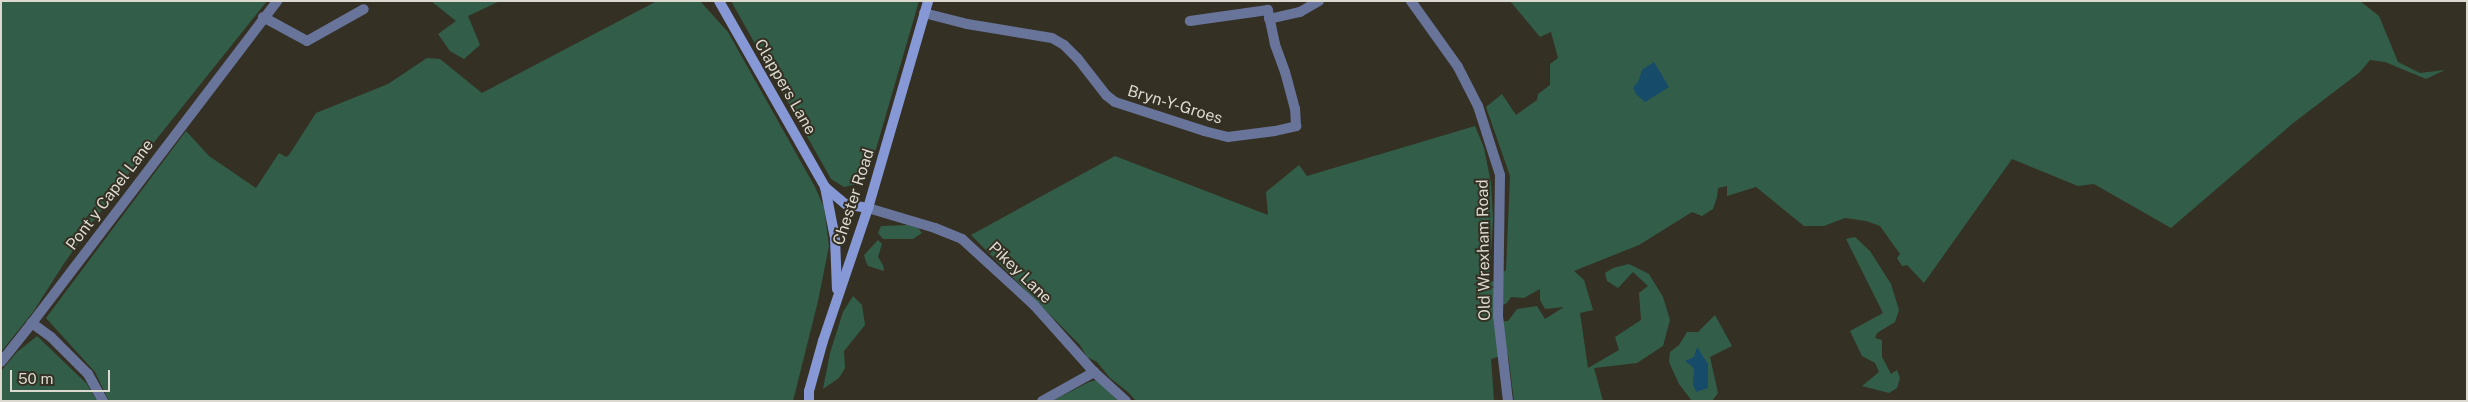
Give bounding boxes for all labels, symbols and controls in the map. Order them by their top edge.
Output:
street label: Clappers Lane [750,36,820,138]
street label: Bryn-Y-Groes [1125,81,1225,129]
street label: Pont y Capel Lane [62,136,158,254]
street label: Chester Road [829,146,879,248]
street label: Old Wrexham Road [1473,179,1495,321]
street label: Pikey Lane [984,238,1056,308]
scale bar [12,360,112,392]
text: 50 m [18,370,53,387]

